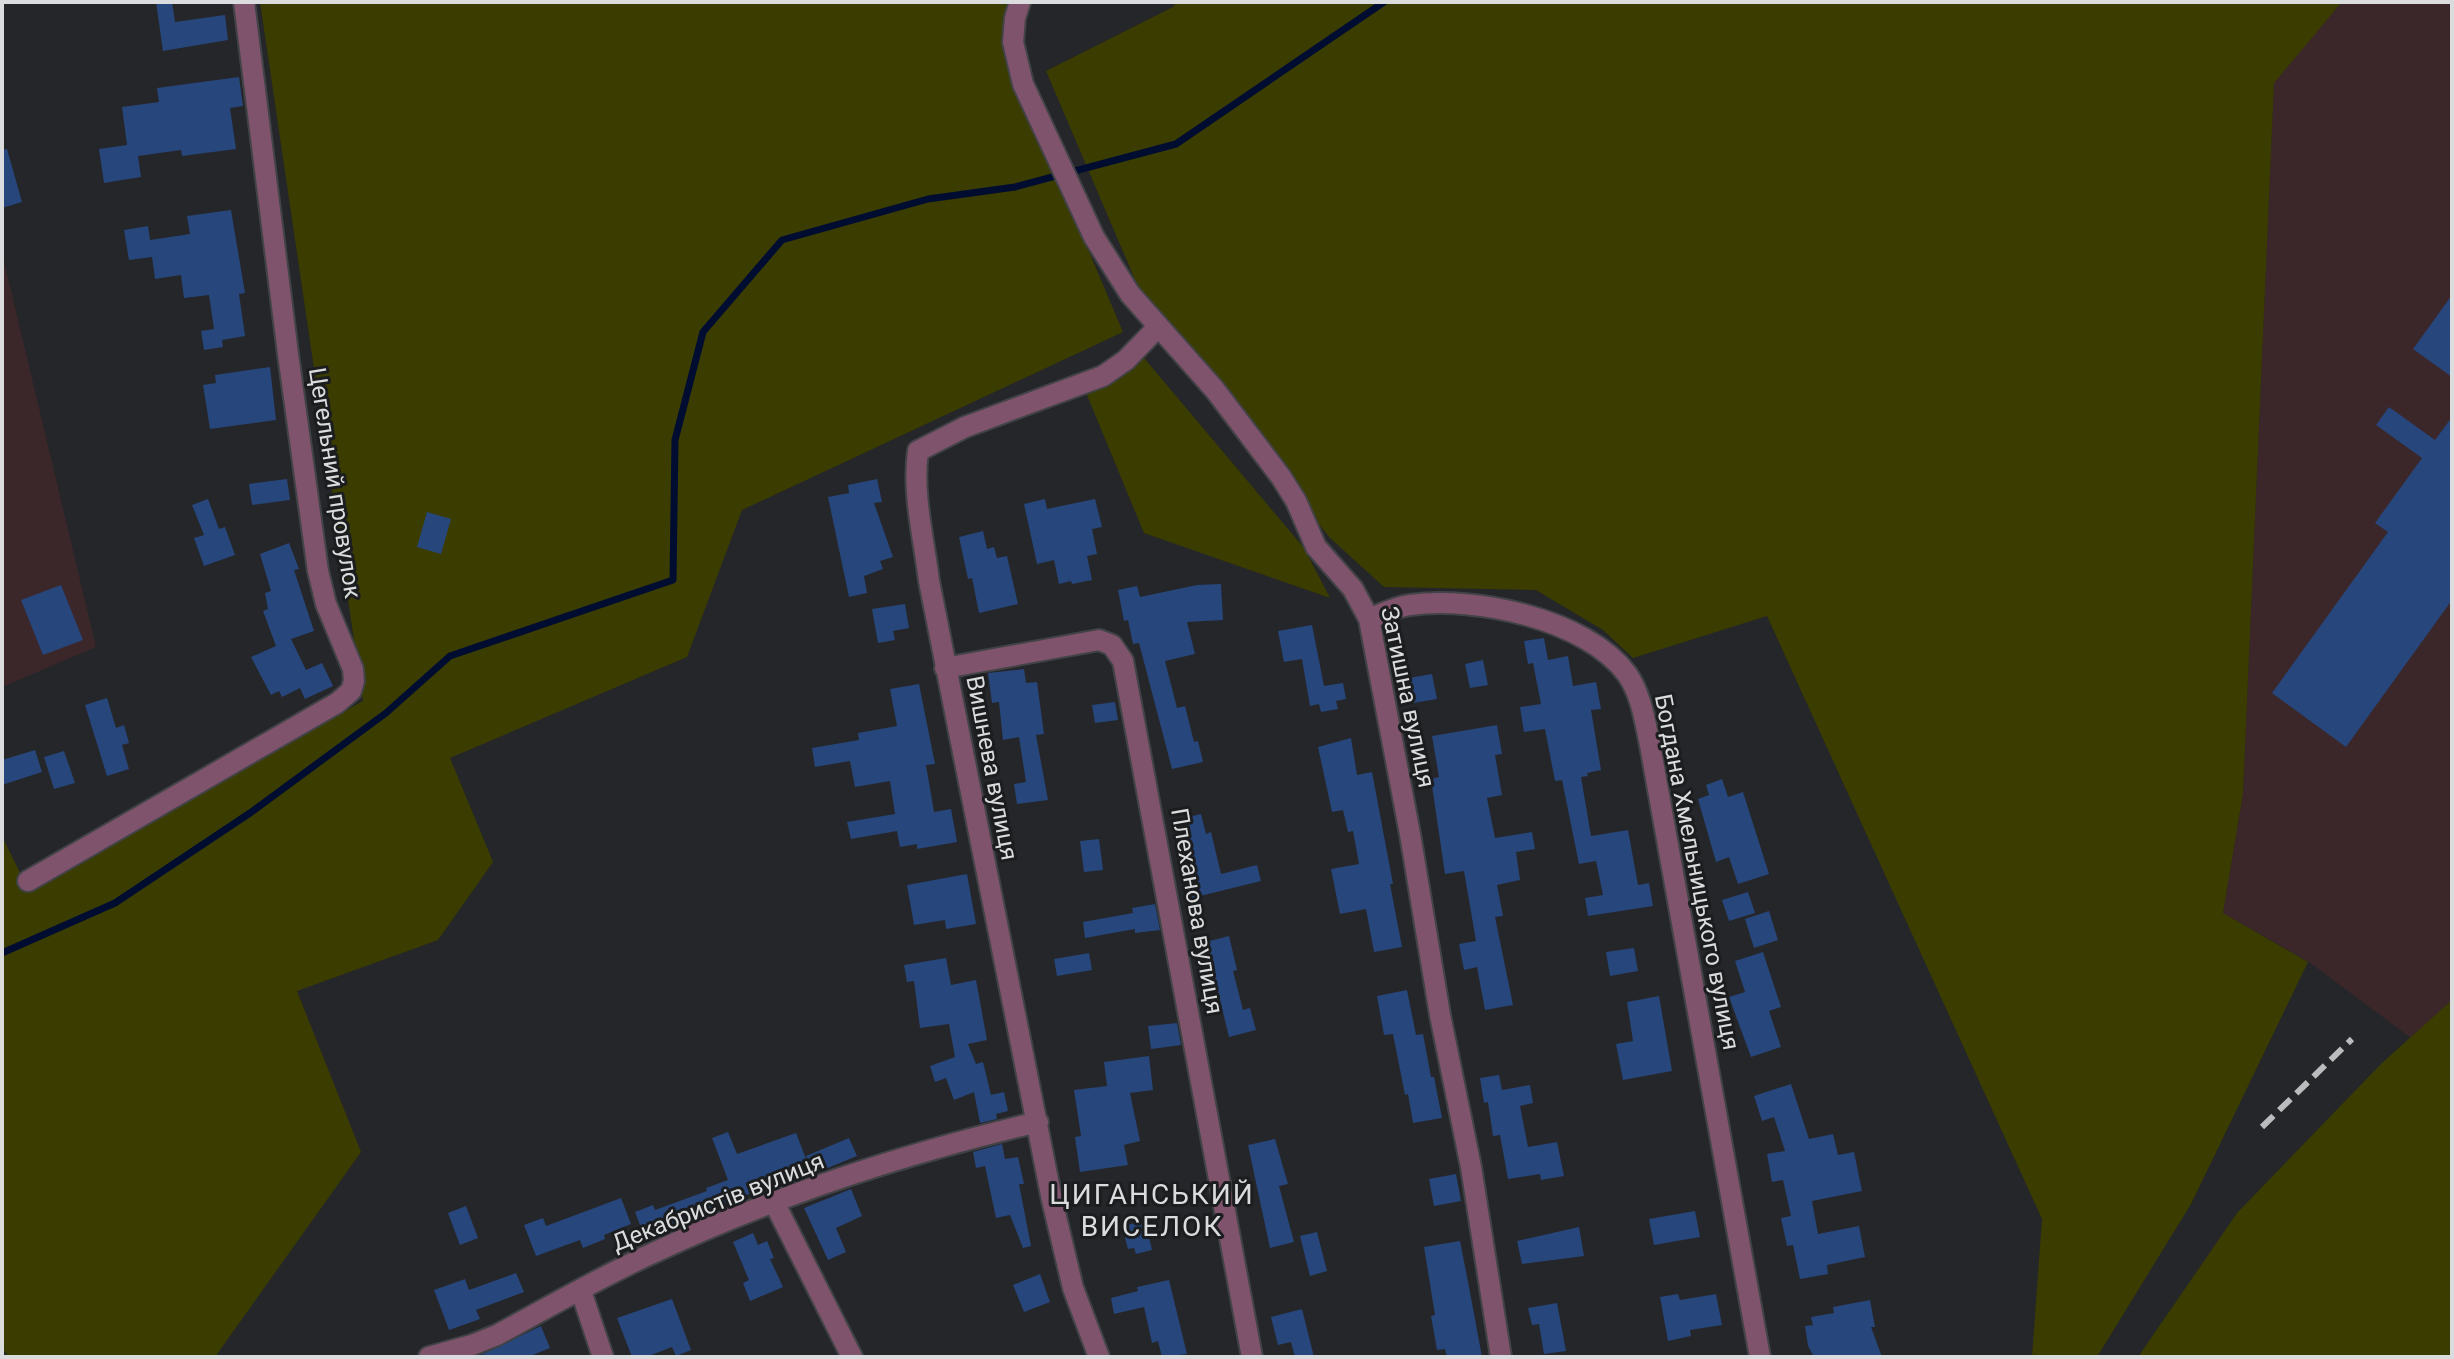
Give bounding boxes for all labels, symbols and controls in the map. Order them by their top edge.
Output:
street label: Цегельний провулок [303,366,367,600]
street label: Затишна вулиця [1375,604,1441,790]
street label: Вишнева вулиця [960,673,1024,863]
street label: Богдана Хмельницького вулиця [1649,692,1745,1052]
street label: Плеханова вулиця [1165,806,1229,1016]
street label: Декабристів вулиця [608,1147,828,1257]
district label: ЦИГАНСЬКИЙ ВИСЕЛОК [1049,1178,1255,1243]

